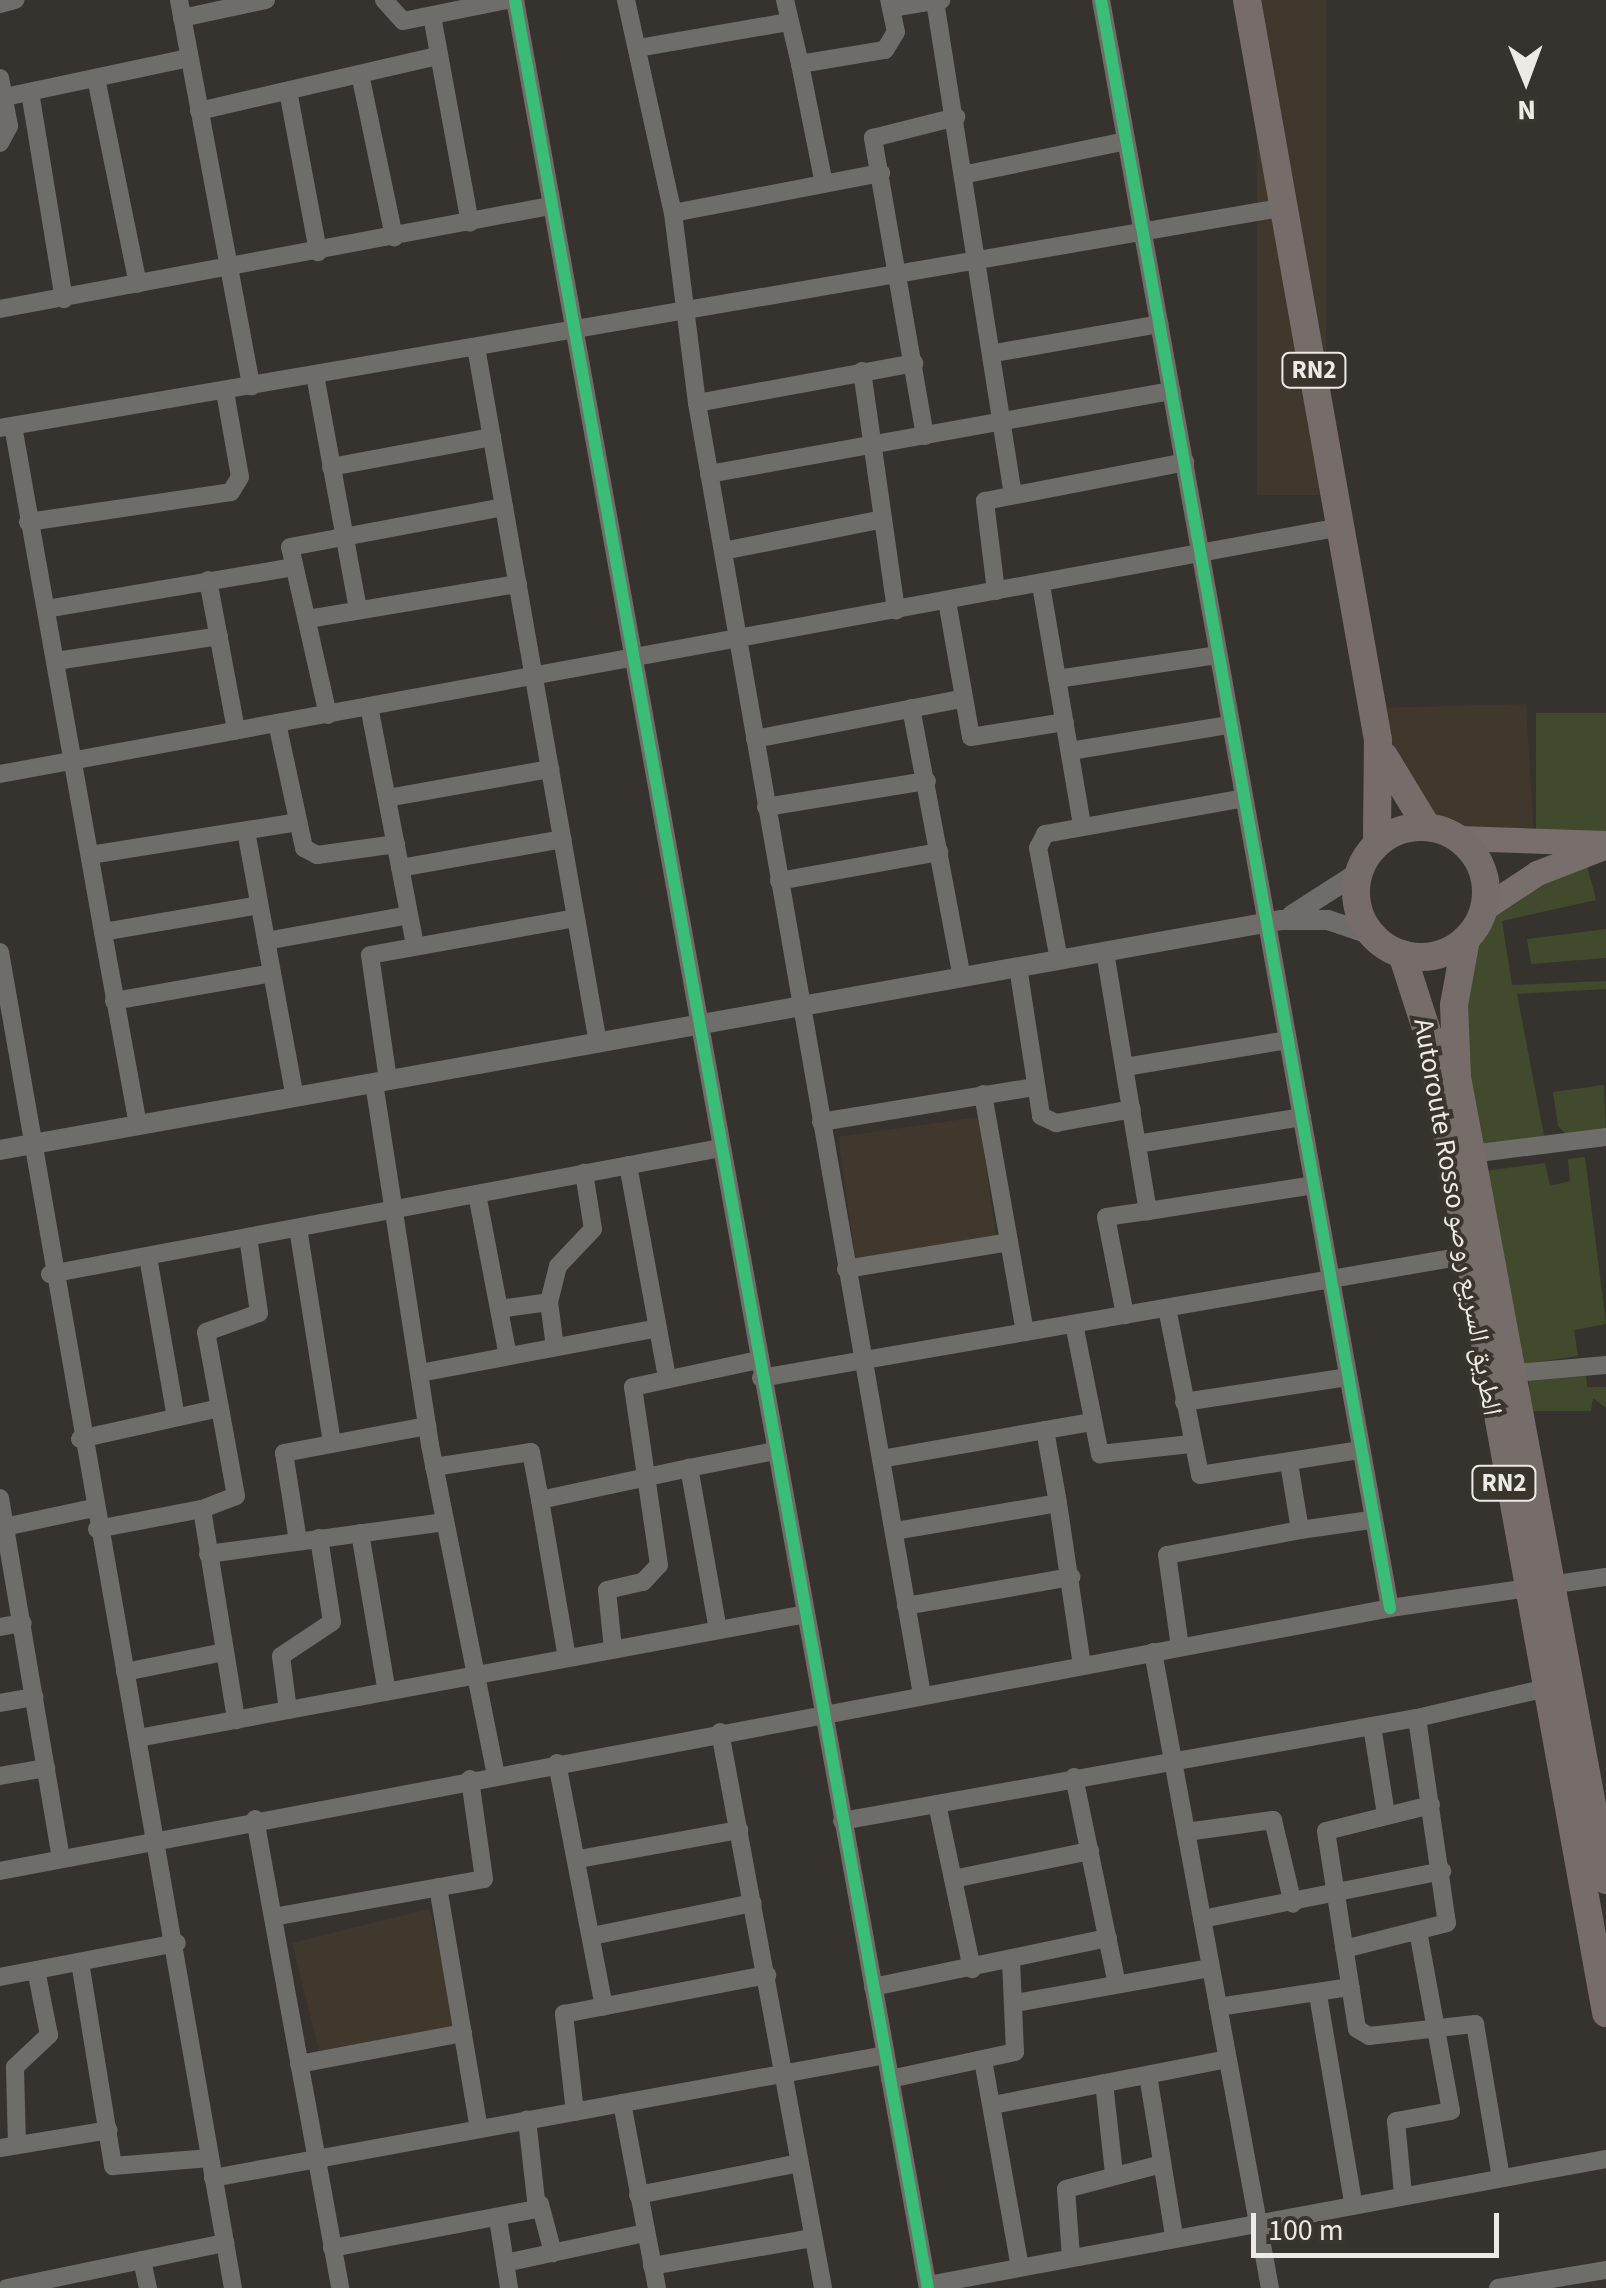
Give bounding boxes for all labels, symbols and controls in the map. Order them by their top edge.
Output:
north arrow [1476,30,1576,130]
text: N [1517,90,1536,130]
road number: RN2 [1279,350,1349,390]
street label: Autoroute Rosso الطريق السريع روصو [1406,1016,1510,1418]
road number: RN2 [1469,1463,1539,1503]
scale bar [1256,2193,1504,2255]
text: 100 m [1268,2209,1344,2252]

